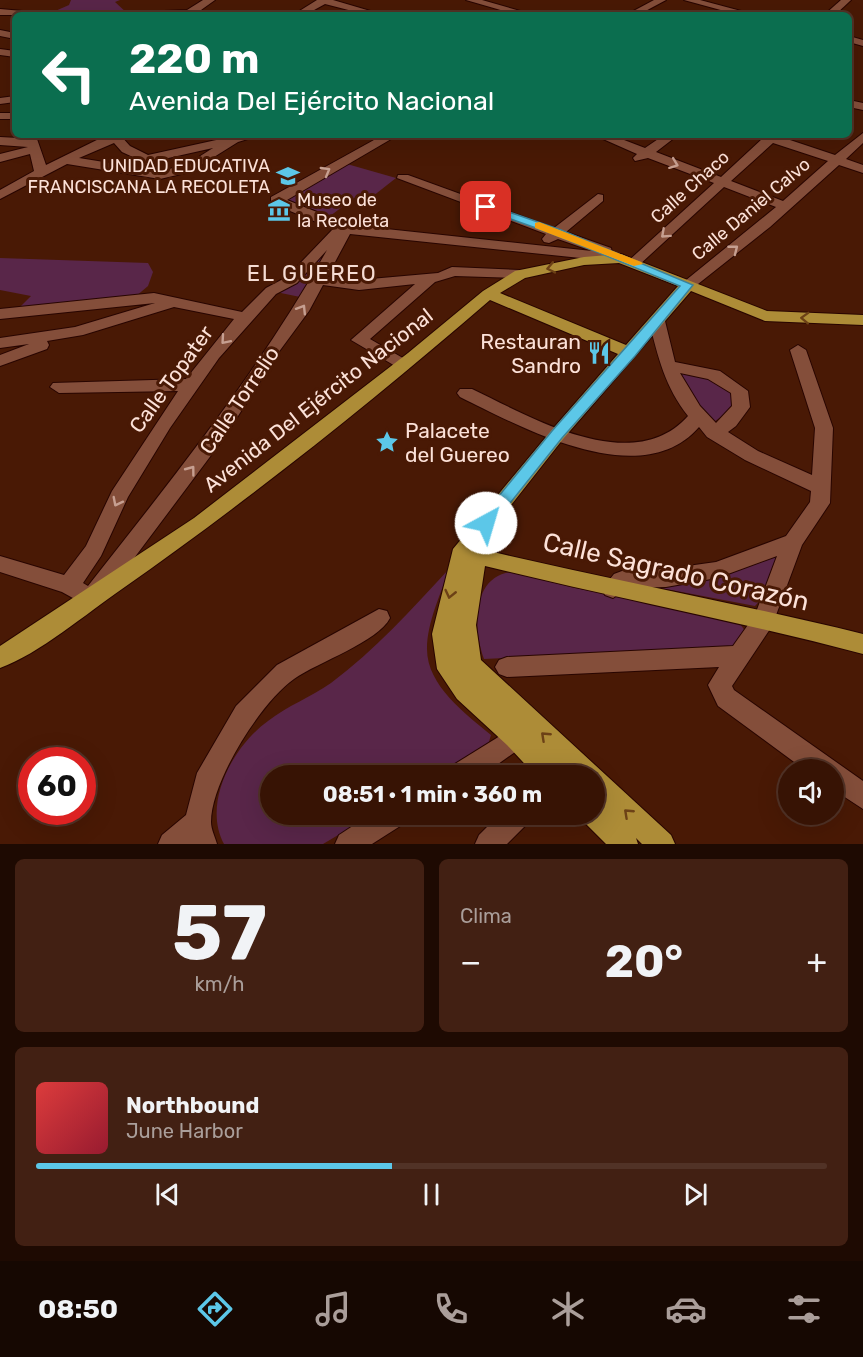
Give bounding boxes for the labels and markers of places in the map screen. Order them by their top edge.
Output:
place label: UNIDAD EDUCATIVA FRANCISCANA LA RECOLETA [28,155,270,198]
school or university icon: UNIDAD EDUCATIVA FRANCISCANA LA RECOLETA [275,163,301,189]
pin [460,181,511,232]
place label: Museo de la Recoleta [297,189,389,232]
museum icon: Museo de la Recoleta [266,197,292,223]
place label: Restauran Sandro [480,329,581,378]
restaurant icon: Restauran Sandro [586,340,612,366]
place label: Palacete del Guereo [405,418,510,467]
place icon: Palacete del Guereo [374,429,400,455]

